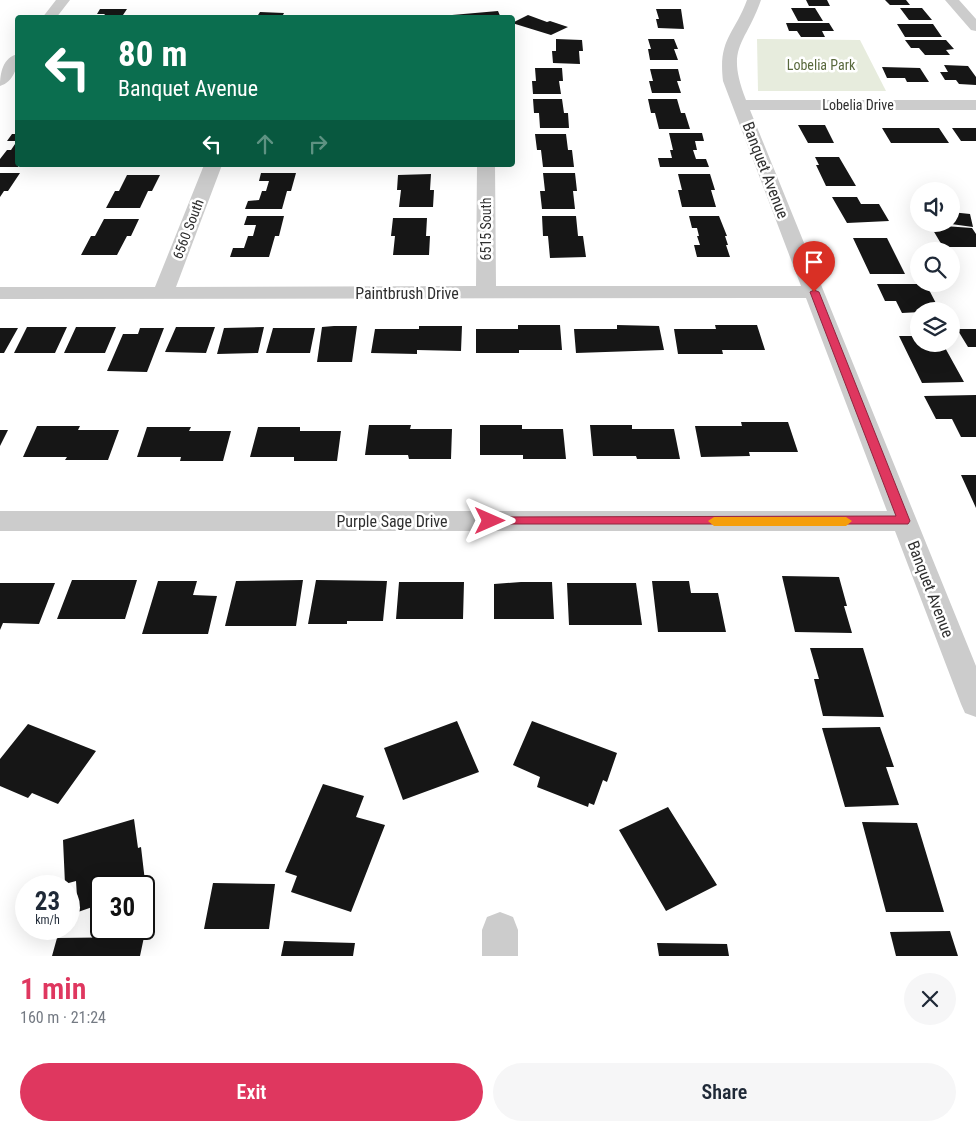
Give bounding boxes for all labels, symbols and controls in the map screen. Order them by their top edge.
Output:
text: 80 m [118,34,187,75]
icon: left [35,35,100,100]
park label: Lobelia Park [787,57,856,73]
text: Banquet Avenue [118,76,258,101]
street label: Lobelia Drive [822,97,894,113]
street label: Banquet Avenue [738,119,793,221]
icon: left [198,130,226,158]
icon: ahead [251,130,279,158]
icon: right [304,130,332,158]
map controls [910,182,960,352]
button: sound [910,182,960,232]
street label: 6560 South [169,197,207,261]
street label: 6515 South [478,198,494,260]
pin [793,241,835,292]
button: search [910,242,960,292]
icon: arrive [800,248,828,276]
street label: Paintbrush Drive [355,284,459,303]
button: layers [910,302,960,352]
position arrow [463,494,515,546]
street label: Purple Sage Drive [336,512,448,531]
street label: Banquet Avenue [903,538,958,640]
speed limit sign: 30 [90,875,155,940]
text: 23 [35,887,60,916]
text: km/h [35,913,60,927]
text: 1 min [20,971,86,1006]
button: close [904,973,956,1025]
text: 160 m · 21:24 [20,1008,106,1027]
button: Exit [20,1063,483,1121]
button: Share [493,1063,956,1121]

